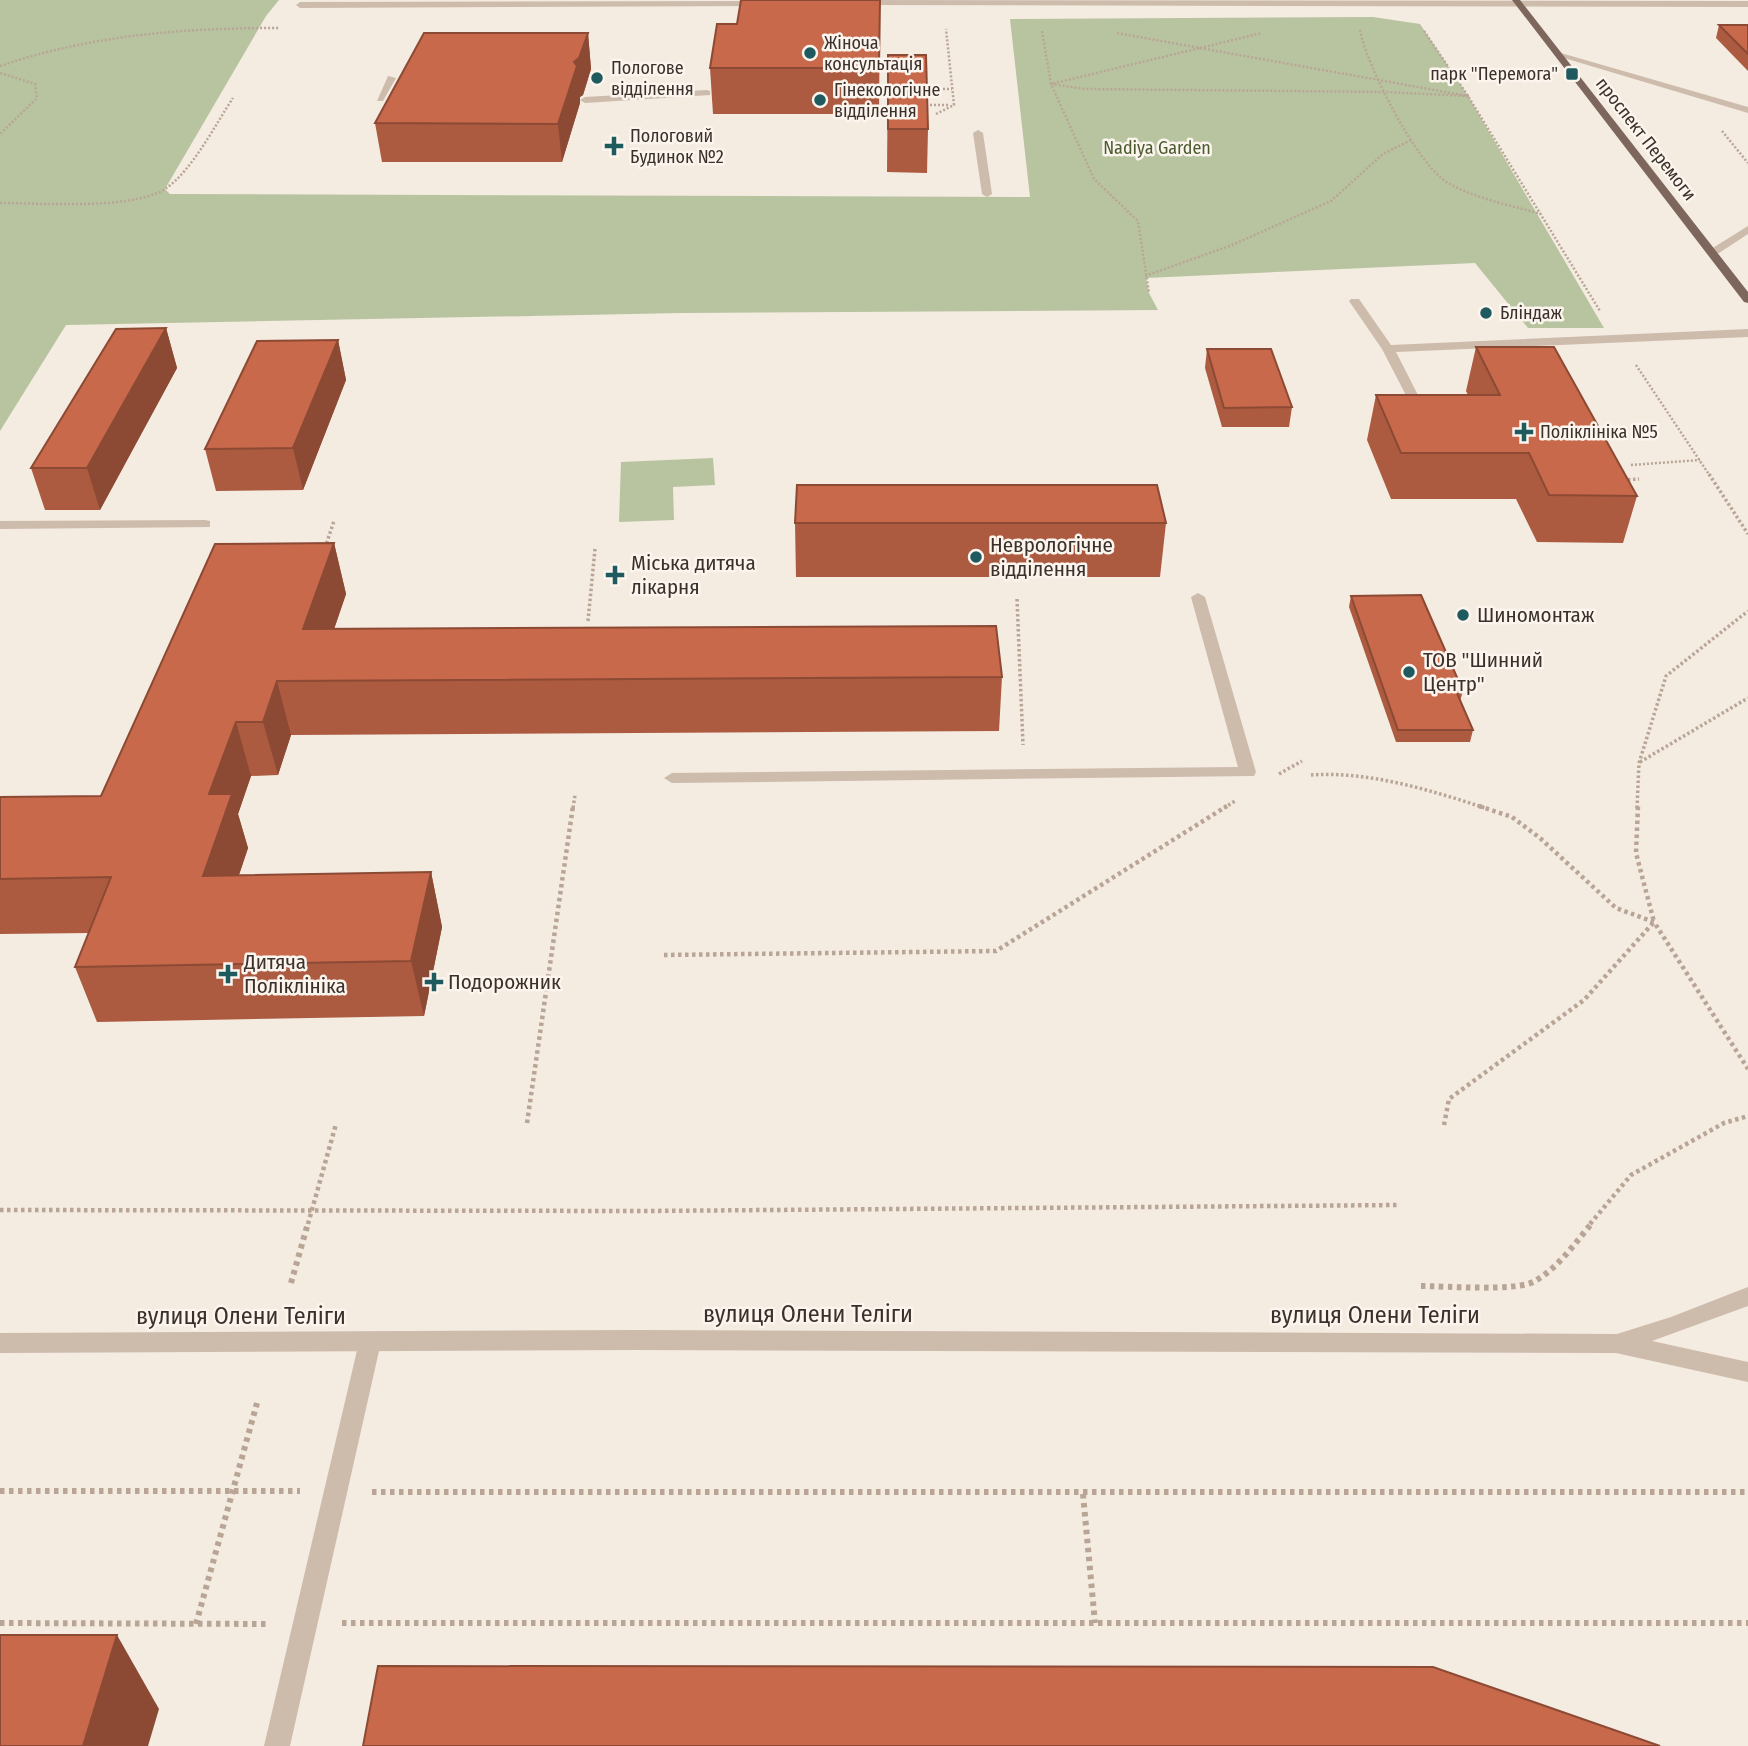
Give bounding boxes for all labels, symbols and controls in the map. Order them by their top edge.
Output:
place label: Жіноча консультація [824,32,922,75]
marker: Жіноча консультація [802,45,818,61]
place label: Пологове відділення [611,57,694,100]
place label: парк "Перемога" [1430,63,1558,85]
marker: парк "Перемога" [1564,66,1580,82]
marker: Пологове відділення [589,70,605,86]
street label: проспект Перемоги [1591,73,1701,205]
place label: Гінекологічне відділення [834,79,941,122]
marker: Гінекологічне відділення [812,92,828,108]
place label: Пологовий Будинок №2 [630,125,724,168]
marker: Пологовий Будинок №2 [604,136,624,156]
park label: Nadiya Garden [1103,137,1211,159]
place label: Бліндаж [1500,302,1563,324]
marker: Бліндаж [1478,305,1494,321]
place label: Поліклініка №5 [1540,421,1658,443]
marker: Поліклініка №5 [1514,422,1534,442]
place label: Неврологічне відділення [990,532,1113,582]
marker: Неврологічне відділення [968,549,984,565]
place label: Міська дитяча лікарня [631,550,756,600]
marker: Міська дитяча лікарня [605,565,625,585]
place label: Шиномонтаж [1477,602,1595,628]
marker: Шиномонтаж [1455,607,1471,623]
place label: ТОВ "Шинний Центр" [1423,647,1543,697]
marker: ТОВ "Шинний Центр" [1401,664,1417,680]
place label: Дитяча Поліклініка [243,949,346,999]
marker: Дитяча Поліклініка [218,964,238,984]
place label: Подорожник [448,969,561,995]
marker: Подорожник [426,974,442,990]
street label: вулиця Олени Теліги [703,1300,913,1328]
street label: вулиця Олени Теліги [1270,1301,1480,1329]
street label: вулиця Олени Теліги [136,1302,346,1330]

